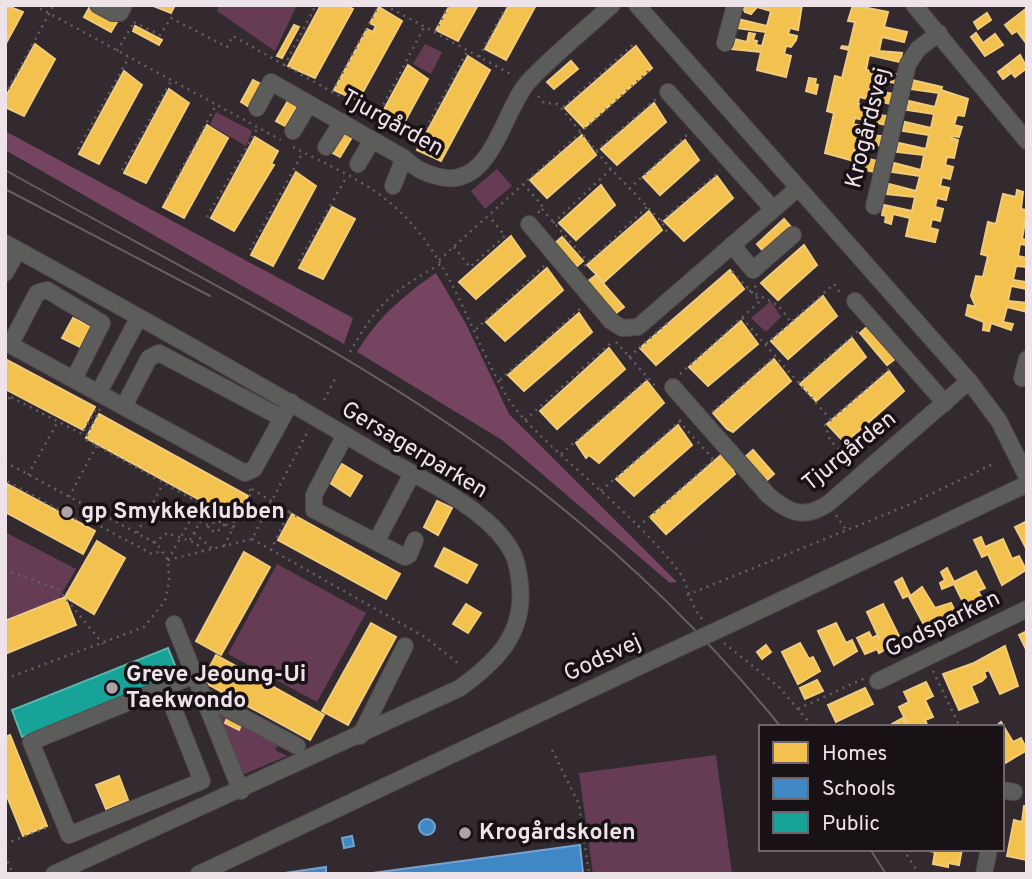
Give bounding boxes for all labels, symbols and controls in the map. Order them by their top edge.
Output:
street label: Krogårdsvej [840,65,898,191]
street label: Tjurgården [336,84,448,164]
street label: Gersagerparken [335,396,493,506]
street label: Tjurgården [797,405,903,499]
place label: gp Smykkeklubben [81,498,285,527]
marker: gp Smykkeklubben [59,504,75,520]
street label: Godsparken [881,585,1005,665]
street label: Godsvej [560,628,646,690]
place label: Greve Jeoung-Ui Taekwondo [126,661,306,716]
marker: Greve Jeoung-Ui Taekwondo [104,680,120,696]
legend [759,725,1004,851]
text: Homes [822,741,887,768]
text: Schools [822,776,896,803]
text: Public [822,811,880,838]
place label: Krogårdskolen [479,819,636,848]
marker: Krogårdskolen [457,825,473,841]

